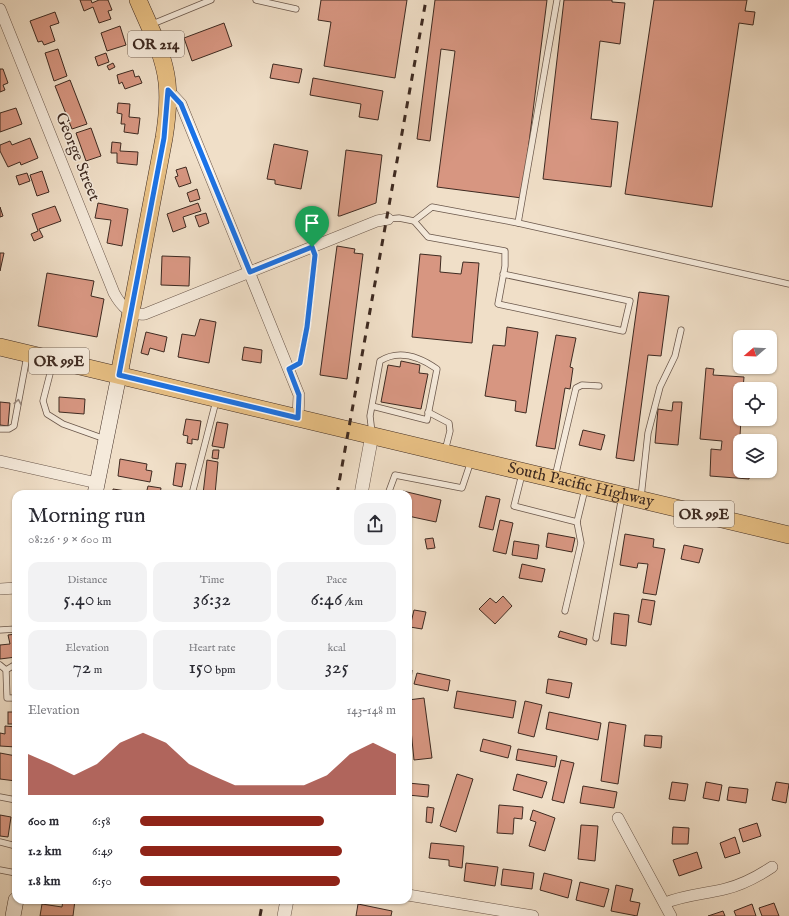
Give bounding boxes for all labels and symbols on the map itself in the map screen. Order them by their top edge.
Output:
road number: OR 214 [128,31,184,57]
street label: George Street [50,110,104,205]
pin [295,206,329,247]
north arrow [733,330,777,374]
road number: OR 99E [29,348,89,374]
one-way arrow [14,399,22,405]
street label: South Pacific Highway [506,458,656,512]
road number: OR 99E [674,501,734,527]

